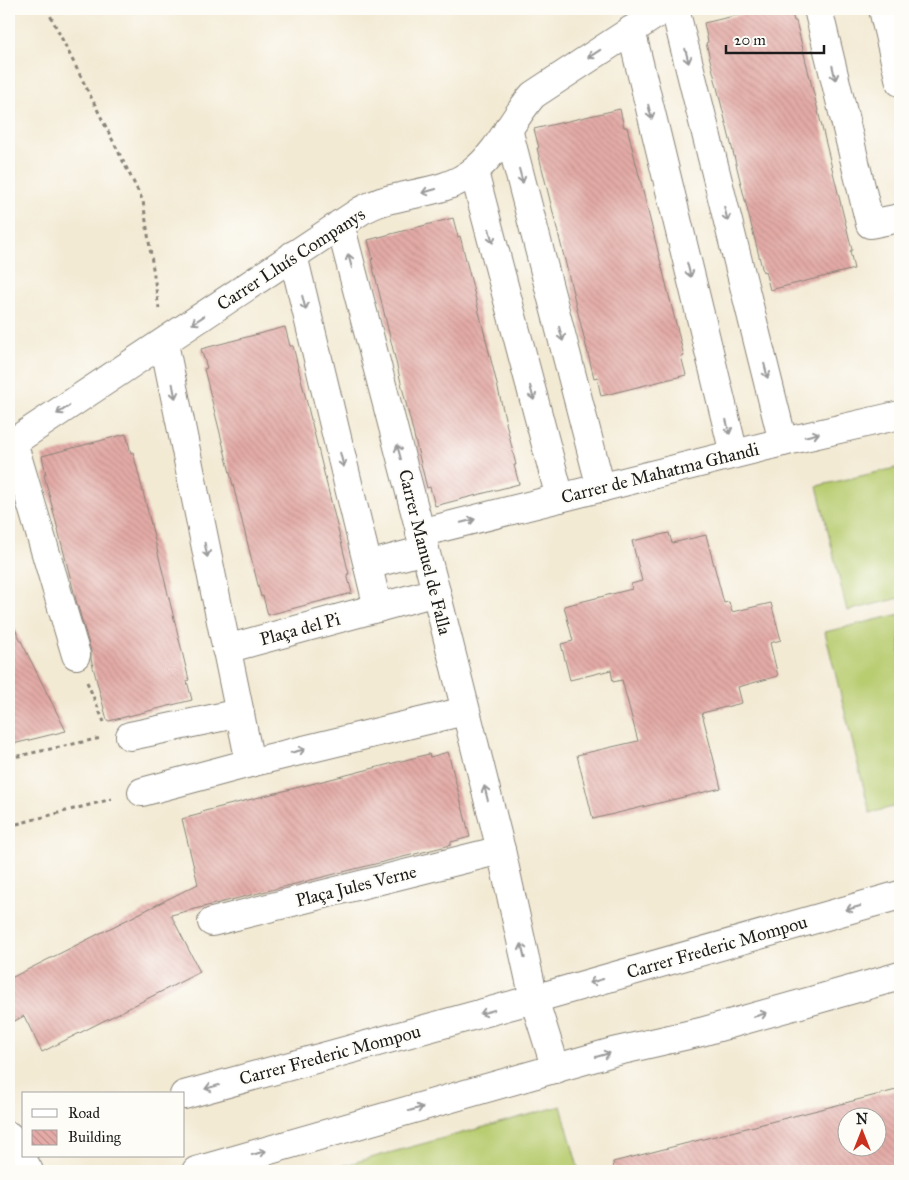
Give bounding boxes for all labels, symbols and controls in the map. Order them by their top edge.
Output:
scale bar [726,22,824,54]
text: 20 m [734,31,766,49]
one-way arrow [683,48,692,64]
one-way arrow [587,49,601,59]
one-way arrow [830,65,839,81]
one-way arrow [646,103,656,119]
one-way arrow [516,168,526,184]
one-way arrow [422,187,438,197]
street label: Carrer Lluís Companys [213,203,369,315]
one-way arrow [722,205,731,221]
one-way arrow [486,227,496,243]
one-way arrow [345,253,354,269]
one-way arrow [685,261,694,277]
one-way arrow [300,294,309,310]
one-way arrow [191,315,205,325]
one-way arrow [557,325,566,341]
one-way arrow [761,363,771,379]
one-way arrow [170,382,179,398]
one-way arrow [528,384,538,400]
one-way arrow [56,405,70,415]
one-way arrow [723,419,733,435]
one-way arrow [804,430,820,439]
street label: Carrer de Mahatma Ghandi [559,438,761,508]
one-way arrow [394,445,404,461]
one-way arrow [338,452,347,468]
street label: Carrer Manuel de Falla [394,467,456,637]
one-way arrow [459,516,475,525]
one-way arrow [202,542,212,558]
street label: Plaça del Pi [257,608,343,650]
one-way arrow [289,746,305,755]
one-way arrow [481,786,490,802]
street label: Plaça Jules Verne [293,860,419,913]
one-way arrow [846,904,862,913]
street label: Carrer Frederic Mompou [624,911,810,983]
one-way arrow [518,944,527,960]
one-way arrow [588,977,604,987]
one-way arrow [479,1007,495,1017]
one-way arrow [752,1010,768,1019]
street label: Carrer Frederic Mompou [237,1020,423,1090]
one-way arrow [595,1050,611,1060]
one-way arrow [205,1083,221,1093]
legend [22,1092,185,1158]
one-way arrow [407,1103,423,1113]
text: Road [68,1104,100,1122]
north arrow [836,1108,886,1158]
text: N [856,1111,868,1128]
text: Building [68,1128,122,1146]
one-way arrow [251,1148,267,1157]

